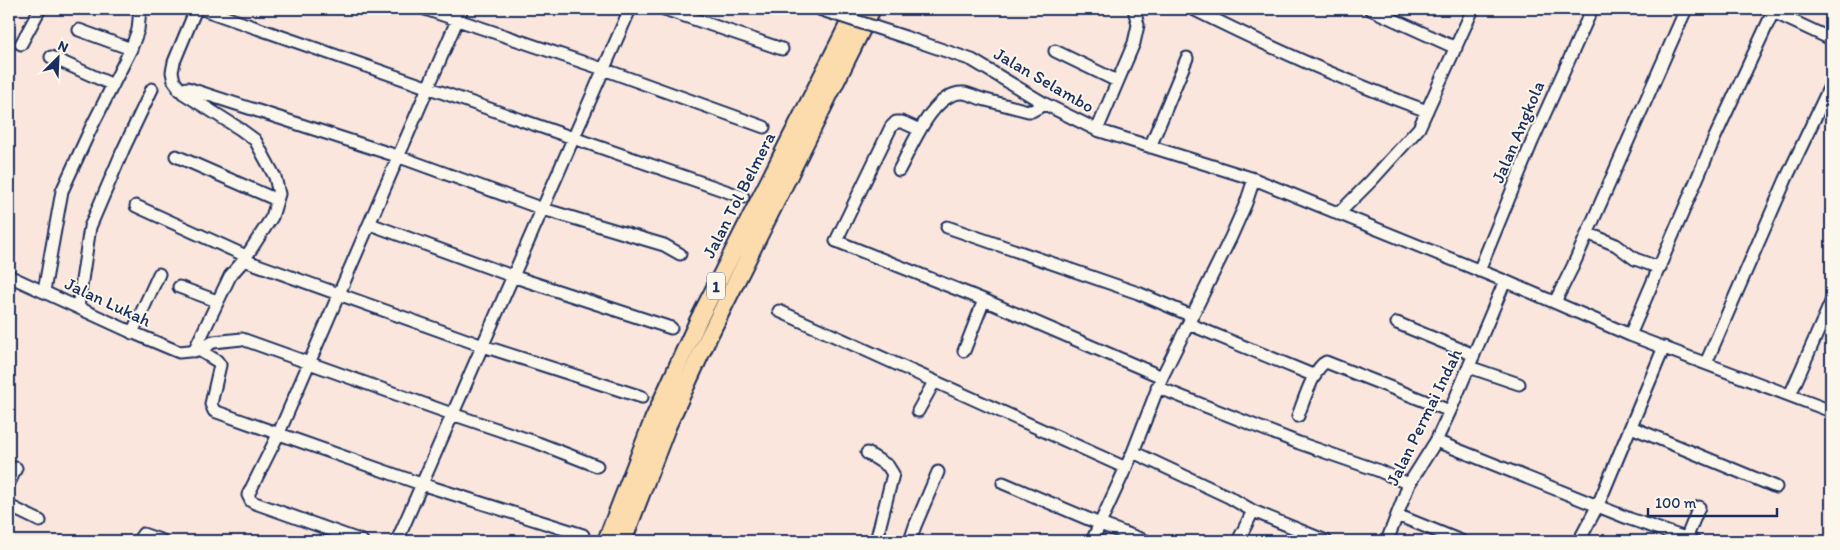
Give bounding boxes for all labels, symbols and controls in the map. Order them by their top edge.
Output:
north arrow [32,32,82,82]
text: N [55,37,71,56]
street label: Jalan Selambo [990,42,1098,118]
street label: Jalan Angkola [1487,78,1549,186]
street label: Jalan Tol Belmera [698,128,781,262]
street label: Jalan Lukah [61,272,155,332]
road number: 1 [707,272,725,300]
street label: Jalan Permai Indah [1381,345,1467,489]
scale bar [1648,485,1776,517]
text: 100 m [1655,494,1697,512]

